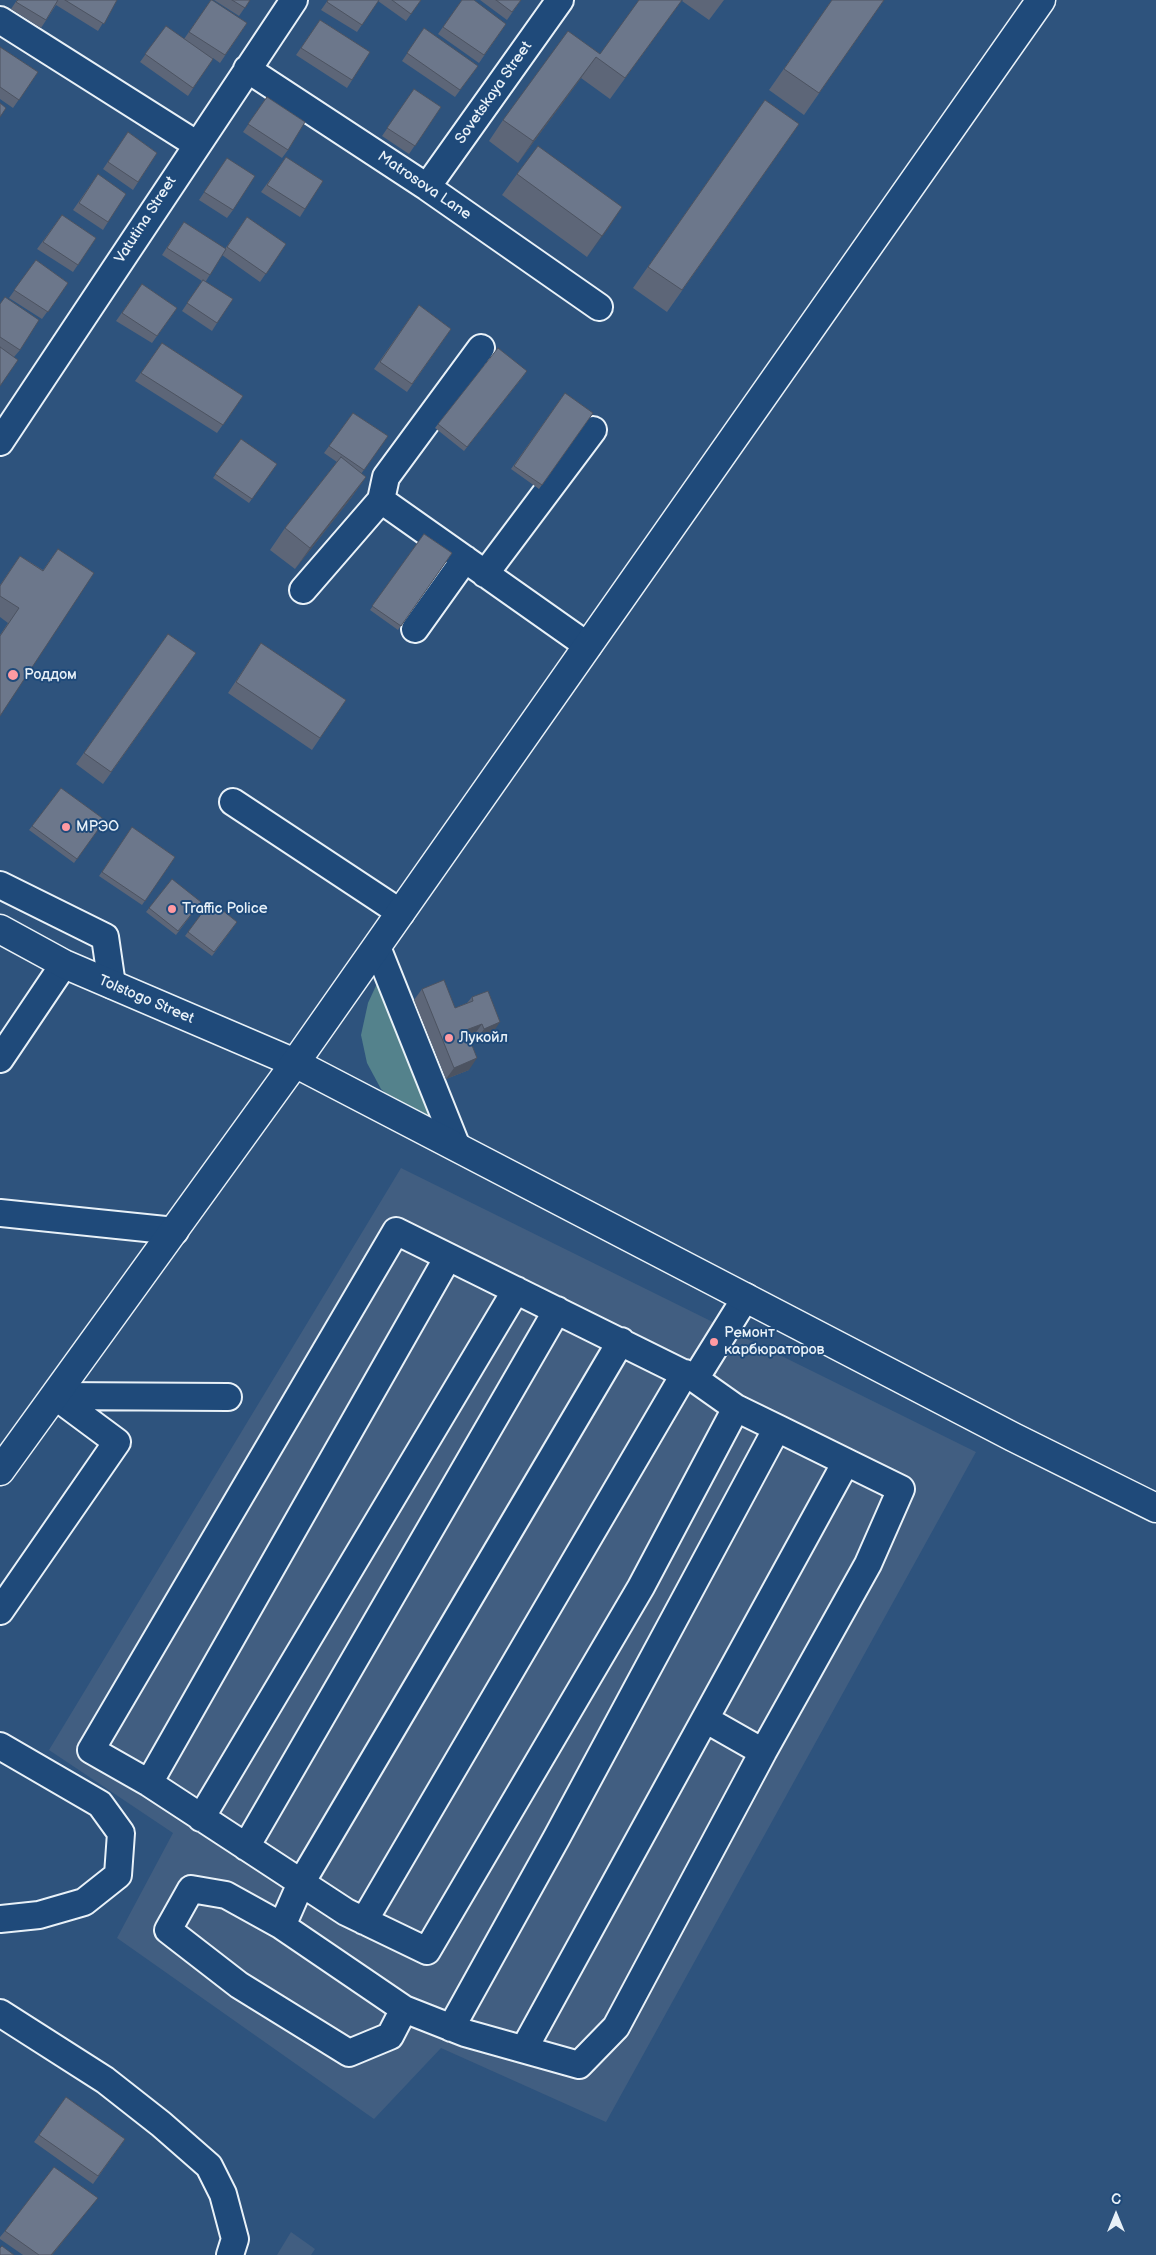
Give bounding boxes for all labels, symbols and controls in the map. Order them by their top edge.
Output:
street label: Sovetskaya Street [452,38,536,148]
street label: Matrosova Lane [374,148,474,224]
street label: Vatutina Street [111,173,181,267]
place label: Роддом [24,666,77,684]
marker: Роддом [6,668,20,682]
place label: МРЭО [76,818,119,836]
marker: МРЭО [60,821,72,833]
place label: Traffic Police [182,900,268,918]
marker: Traffic Police [166,903,178,915]
street label: Tolstogo Street [96,972,196,1028]
place label: Лукойл [459,1029,508,1047]
marker: Лукойл [443,1032,455,1044]
place label: Ремонт карбюраторов [724,1324,824,1359]
marker: Ремонт карбюраторов [708,1336,720,1348]
north arrow [1091,2190,1141,2240]
text: С [1111,2191,1121,2208]

